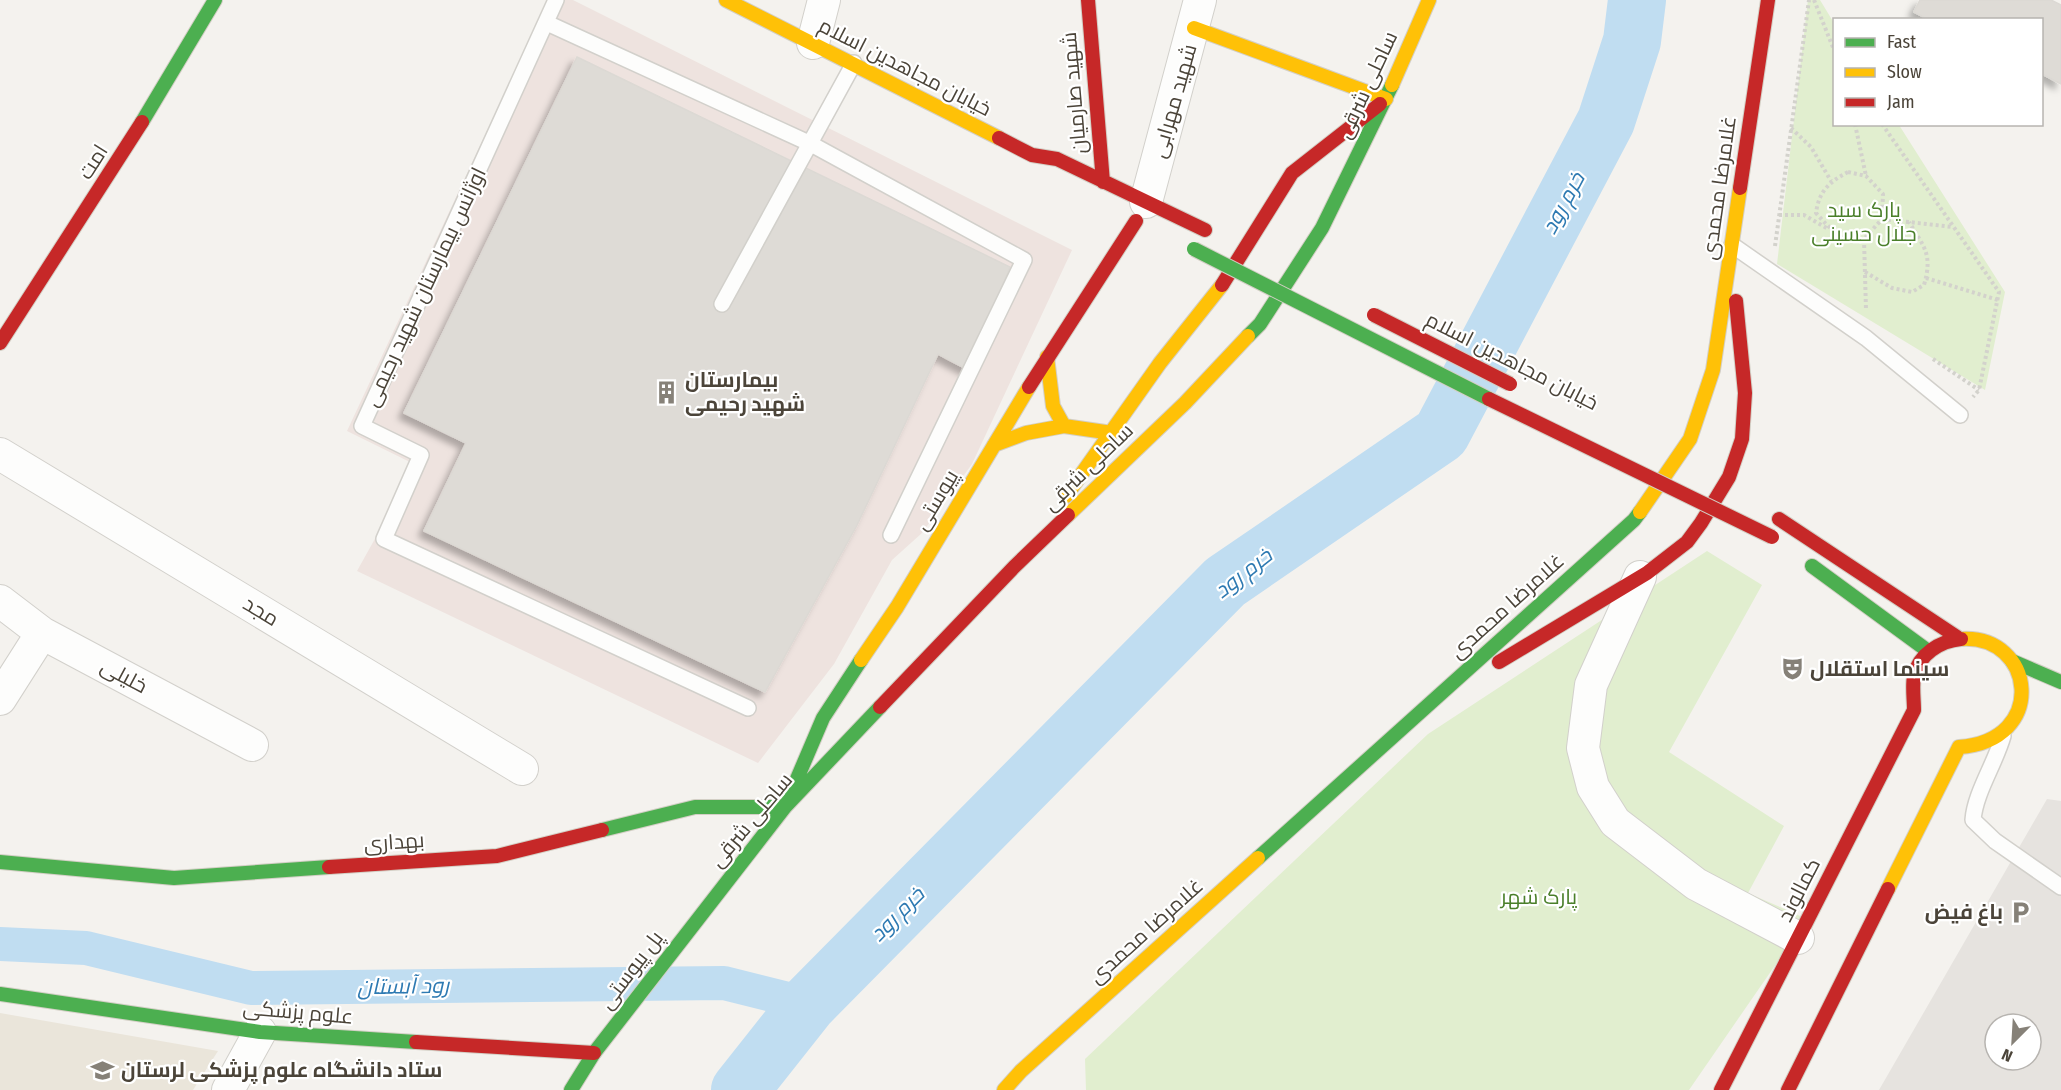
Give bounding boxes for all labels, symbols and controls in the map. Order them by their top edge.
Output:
street label: خیابان مجاهدین اسلام [814,12,996,123]
legend [1833,18,2043,126]
street label: ساحلی شرقی [1331,27,1403,143]
street label: شهید صارمیان [1056,31,1092,155]
text: Fast [1887,31,1916,53]
street label: شهید مهرابی [1145,41,1203,161]
text: Slow [1887,61,1922,83]
text: Jam [1887,91,1915,113]
street label: غلامرضا محمدی [1696,114,1742,262]
street label: امت [72,140,114,184]
street label: اوژانس بیمارستان شهید رحیمی [358,163,492,411]
water label: خرم رود [1536,167,1593,239]
park label: پارک سید جلال حسینی [1811,197,1917,247]
street label: خیابان مجاهدین اسلام [1421,306,1603,417]
place label: بیمارستان شهید رحیمی [685,367,805,417]
building icon: بیمارستان شهید رحیمی [654,379,680,405]
street label: ساحلی شرقی [1037,417,1139,517]
street label: پیوستی [908,465,965,536]
water label: خرم رود [1209,542,1279,606]
street label: غلامرضا محمدی [1444,548,1570,664]
street label: مجد [238,590,284,632]
street label: خلیلی [96,653,152,699]
theatre icon: سینما استقلال [1779,656,1805,682]
place label: سینما استقلال [1810,656,1949,682]
street label: ساحلی شرقی [704,767,798,873]
street label: بهداری [363,827,425,857]
street label: کمالوند [1772,854,1826,926]
street label: غلامرضا محمدی [1083,873,1209,989]
water label: خرم رود [864,881,932,948]
park label: پارک شهر [1500,884,1578,911]
place label: باغ فیض [1925,899,2003,926]
parking icon: باغ فیض [2008,899,2034,925]
street label: پل پیوستی [593,925,670,1015]
water label: رود آبستان [357,972,450,1000]
street label: علوم پزشکی [242,994,354,1031]
north arrow [1983,1012,2043,1072]
text: N [1999,1045,2015,1066]
school or university icon: ستاد دانشگاه علوم پزشکی لرستان [90,1057,116,1083]
place label: ستاد دانشگاه علوم پزشکی لرستان [121,1057,442,1085]

